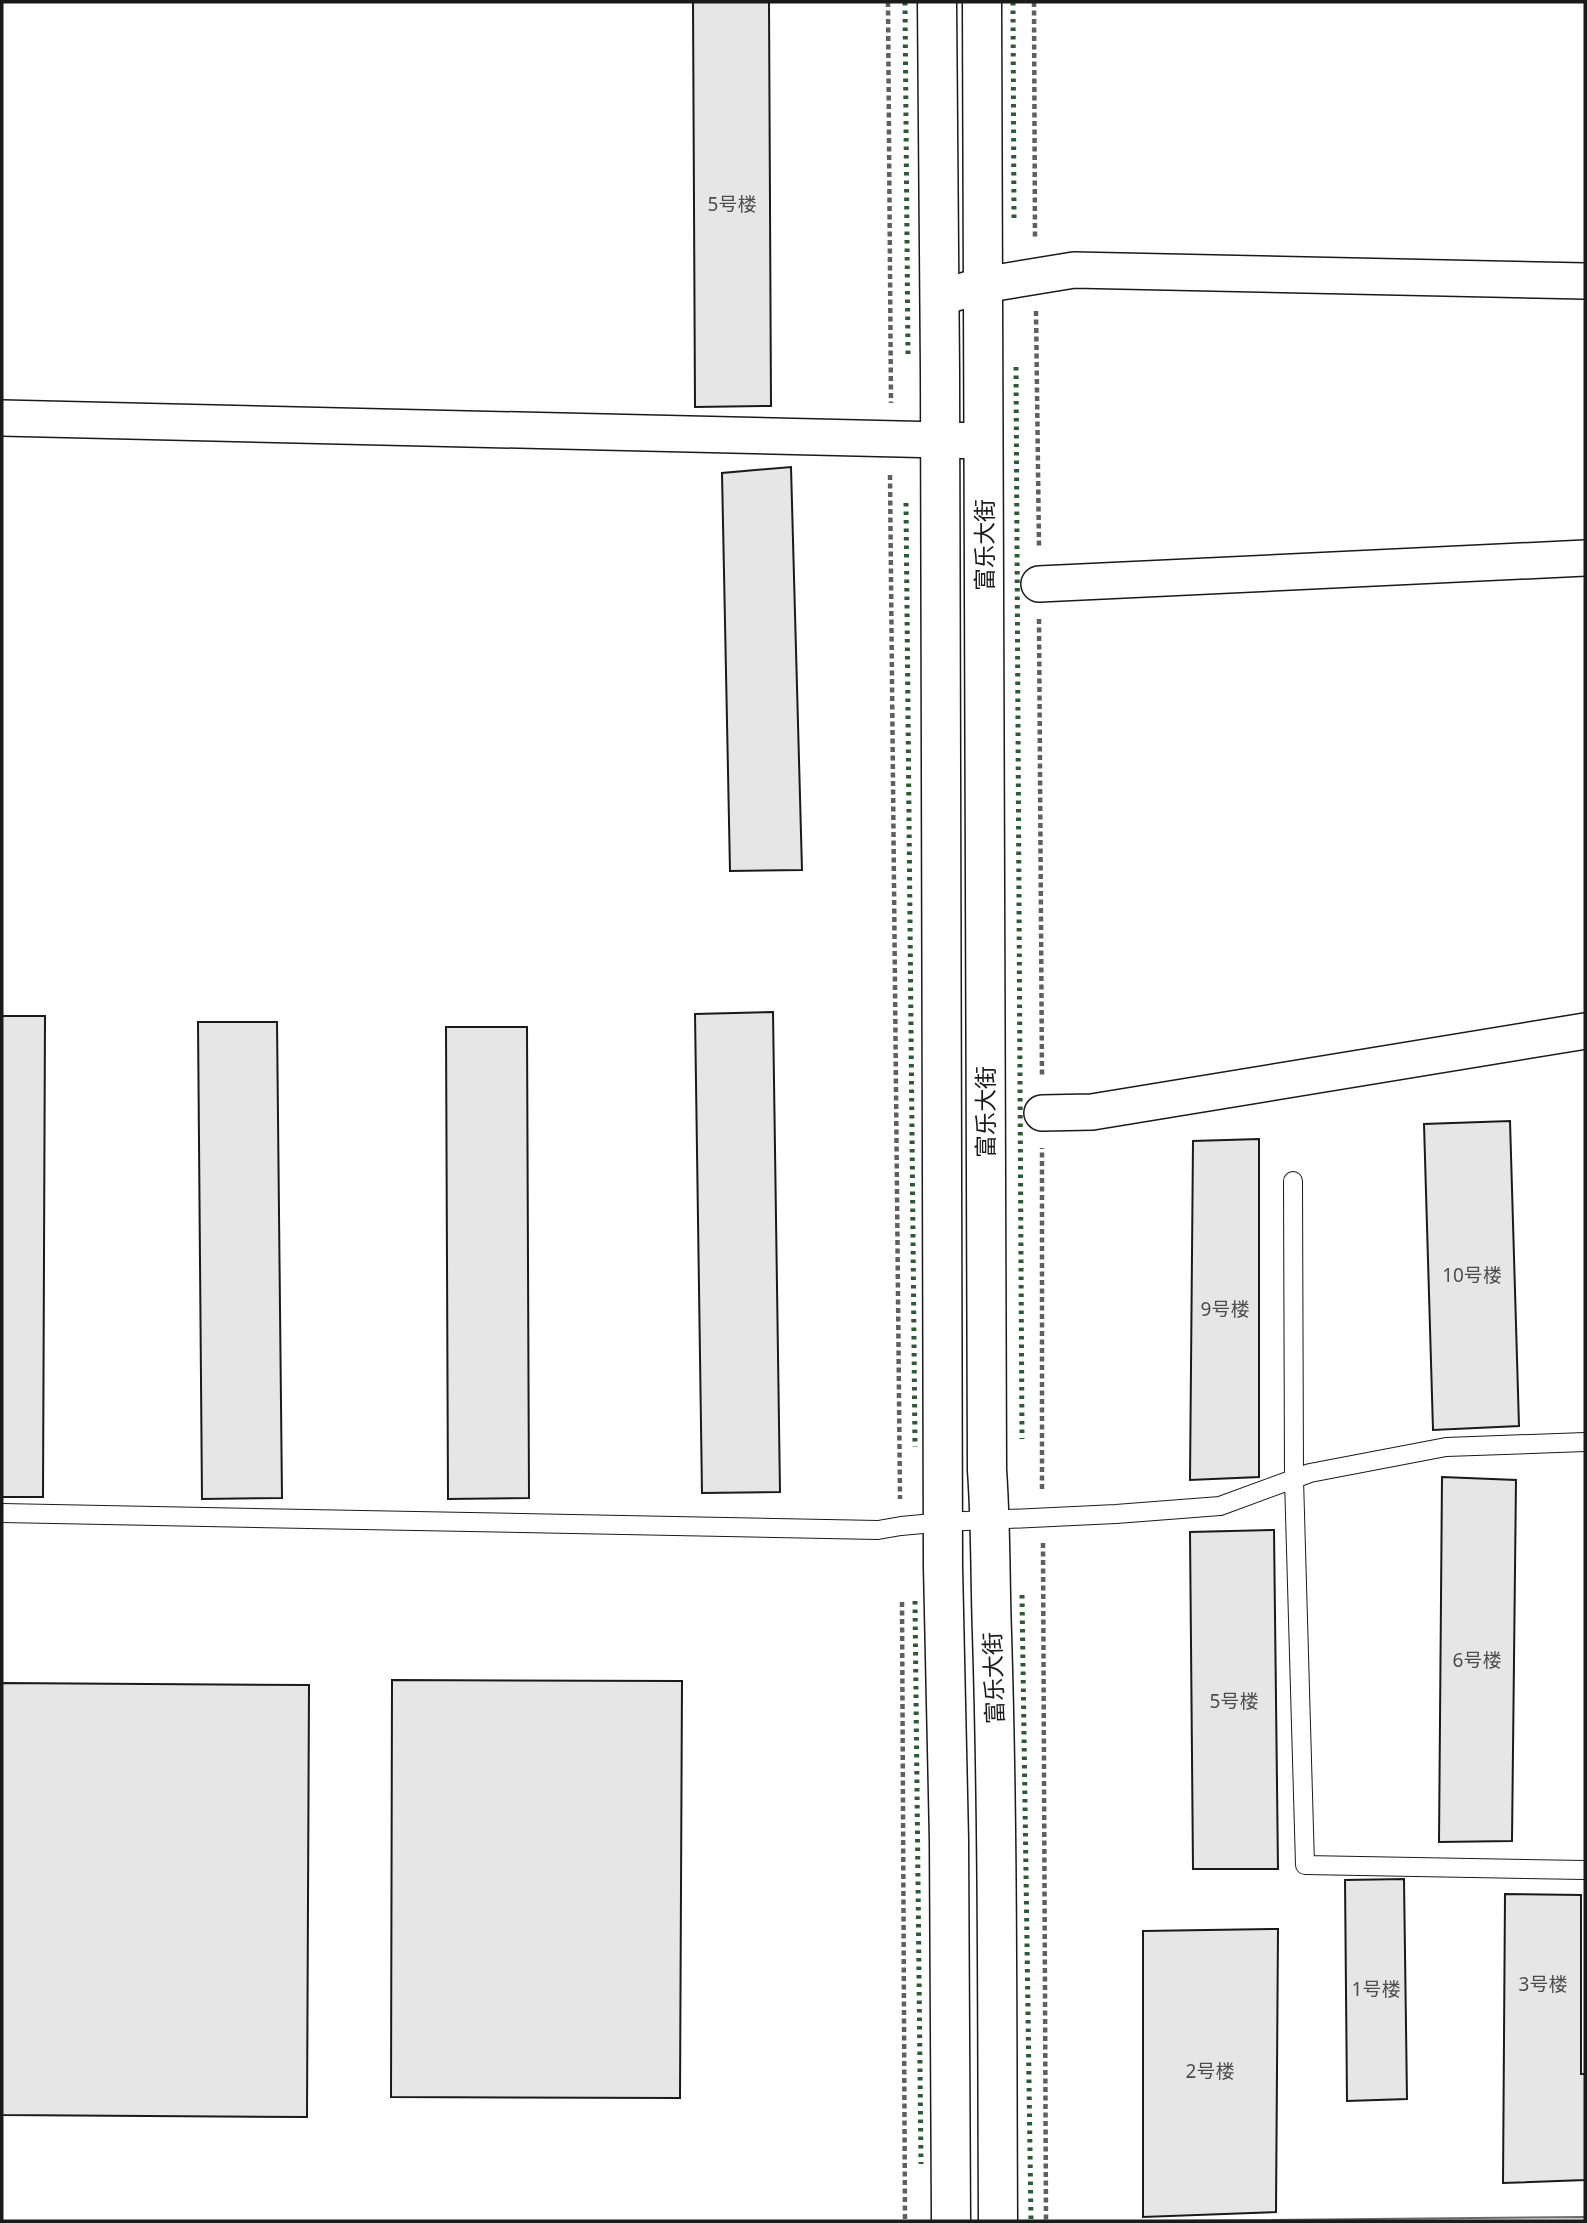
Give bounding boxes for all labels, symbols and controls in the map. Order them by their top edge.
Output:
house number: 5号楼 [708,191,756,217]
street label: 富乐大街 [968,499,1000,591]
street label: 富乐大街 [969,1066,1001,1158]
house number: 10号楼 [1442,1262,1502,1288]
house number: 9号楼 [1201,1296,1249,1322]
street label: 富乐大街 [975,1631,1011,1725]
house number: 6号楼 [1453,1647,1501,1673]
house number: 5号楼 [1210,1688,1258,1714]
house number: 3号楼 [1519,1971,1567,1997]
house number: 1号楼 [1352,1976,1400,2002]
house number: 2号楼 [1186,2058,1234,2084]

